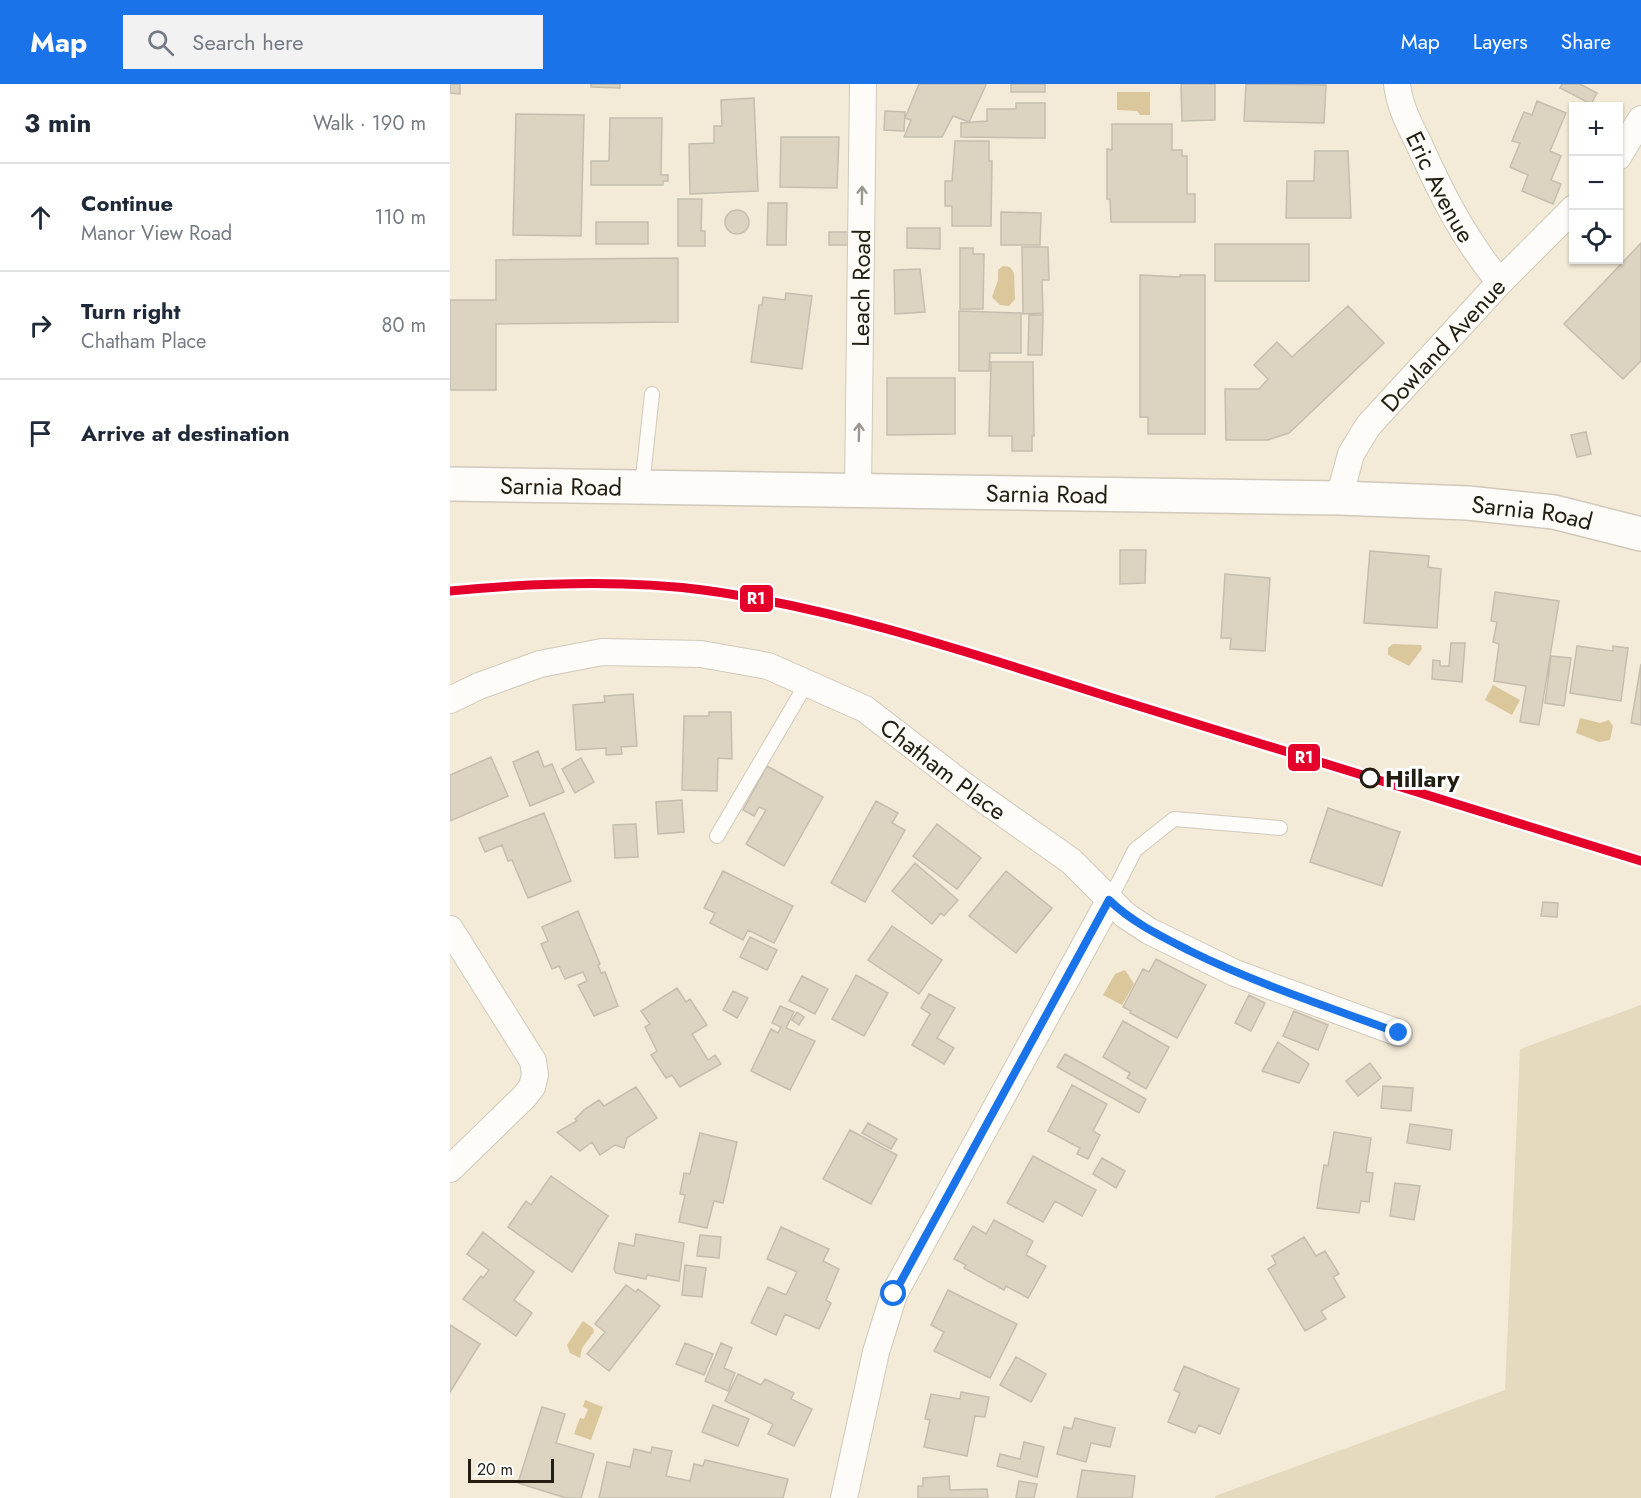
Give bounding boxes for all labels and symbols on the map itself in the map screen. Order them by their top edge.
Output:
street label: Eric Avenue [1398,125,1484,249]
one-way arrow [856,185,868,205]
street label: Leach Road [842,229,879,347]
street label: Dowland Avenue [1372,270,1513,419]
one-way arrow [853,422,865,442]
street label: Sarnia Road [500,467,622,504]
street label: Sarnia Road [985,475,1108,512]
street label: Sarnia Road [1470,486,1597,539]
line badge: R1 [739,584,774,613]
text: R1 [747,587,765,610]
street label: Chatham Place [873,709,1014,828]
line badge: R1 [1287,743,1321,772]
text: R1 [1295,746,1313,769]
place label: Hillary [1385,761,1460,796]
marker: Hillary [1360,768,1380,788]
route end [1385,1019,1411,1045]
route start [880,1280,906,1306]
scale bar [468,1456,554,1484]

